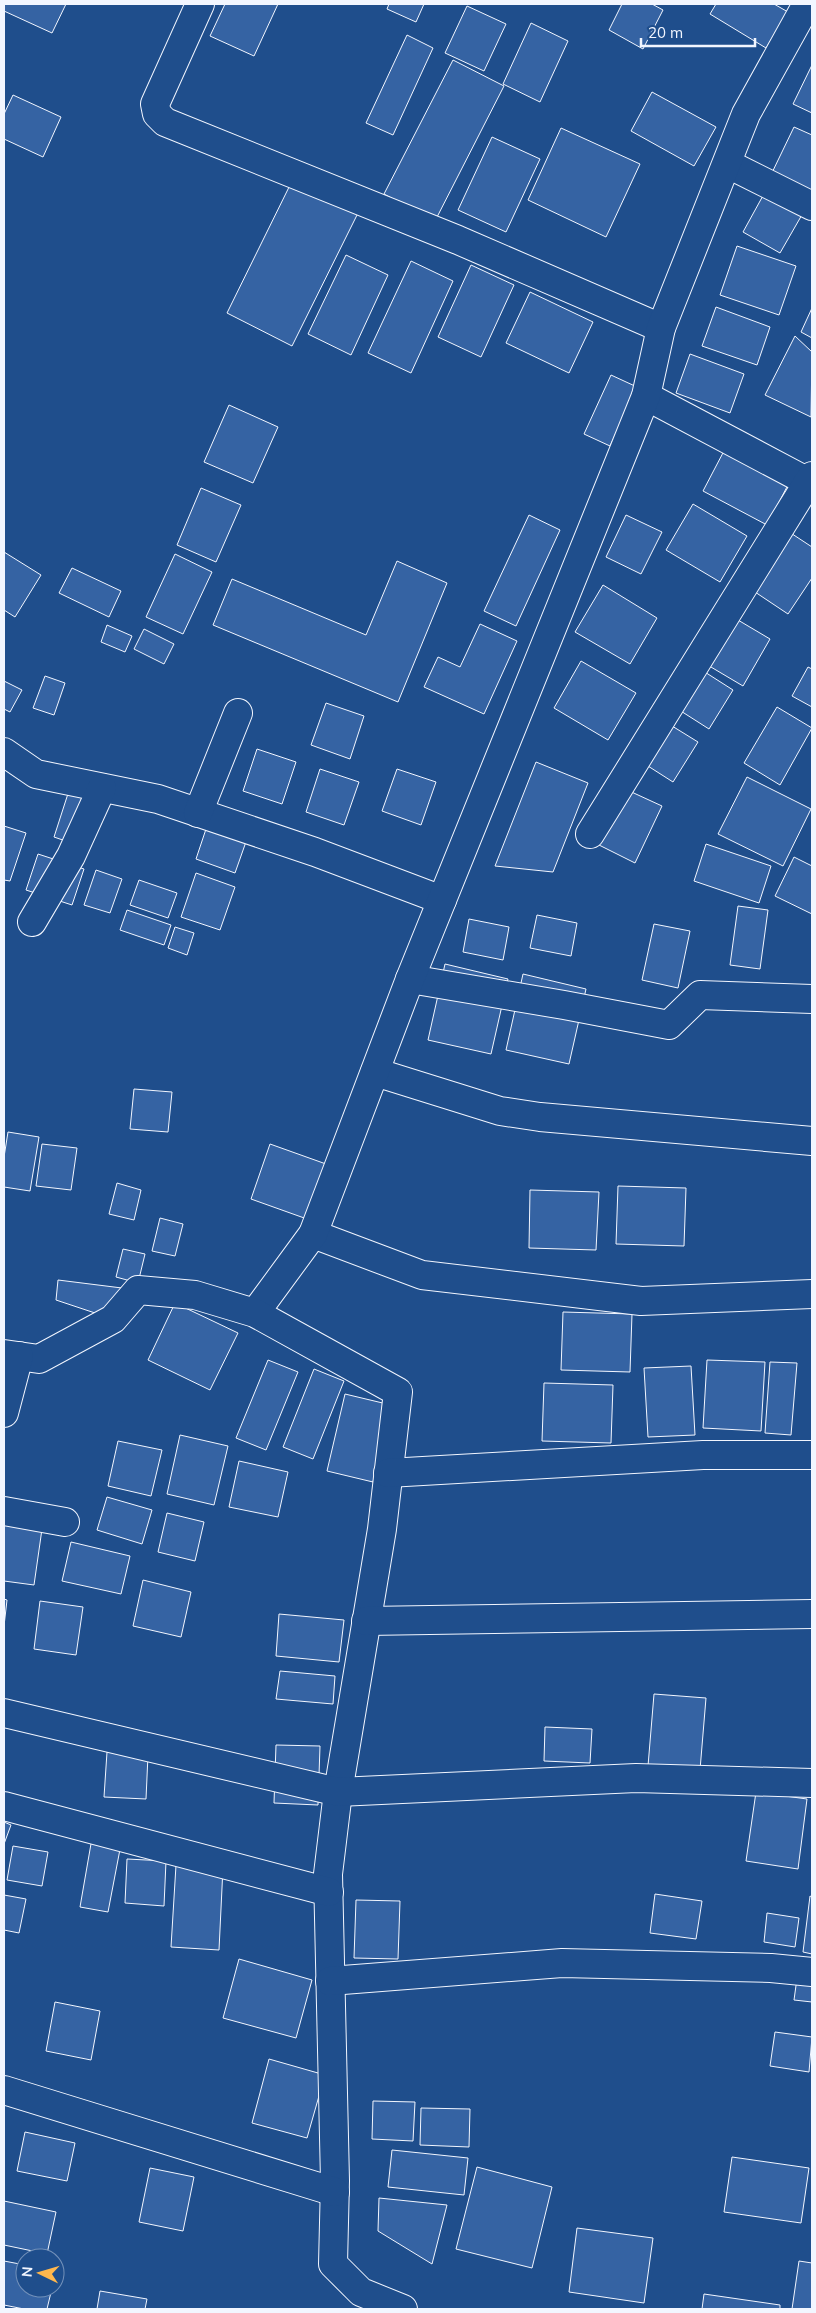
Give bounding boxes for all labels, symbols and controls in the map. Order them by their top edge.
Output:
scale bar [641,15,755,47]
text: 20 m [648,23,683,42]
north arrow [15,2248,65,2298]
text: N [18,2266,36,2278]

